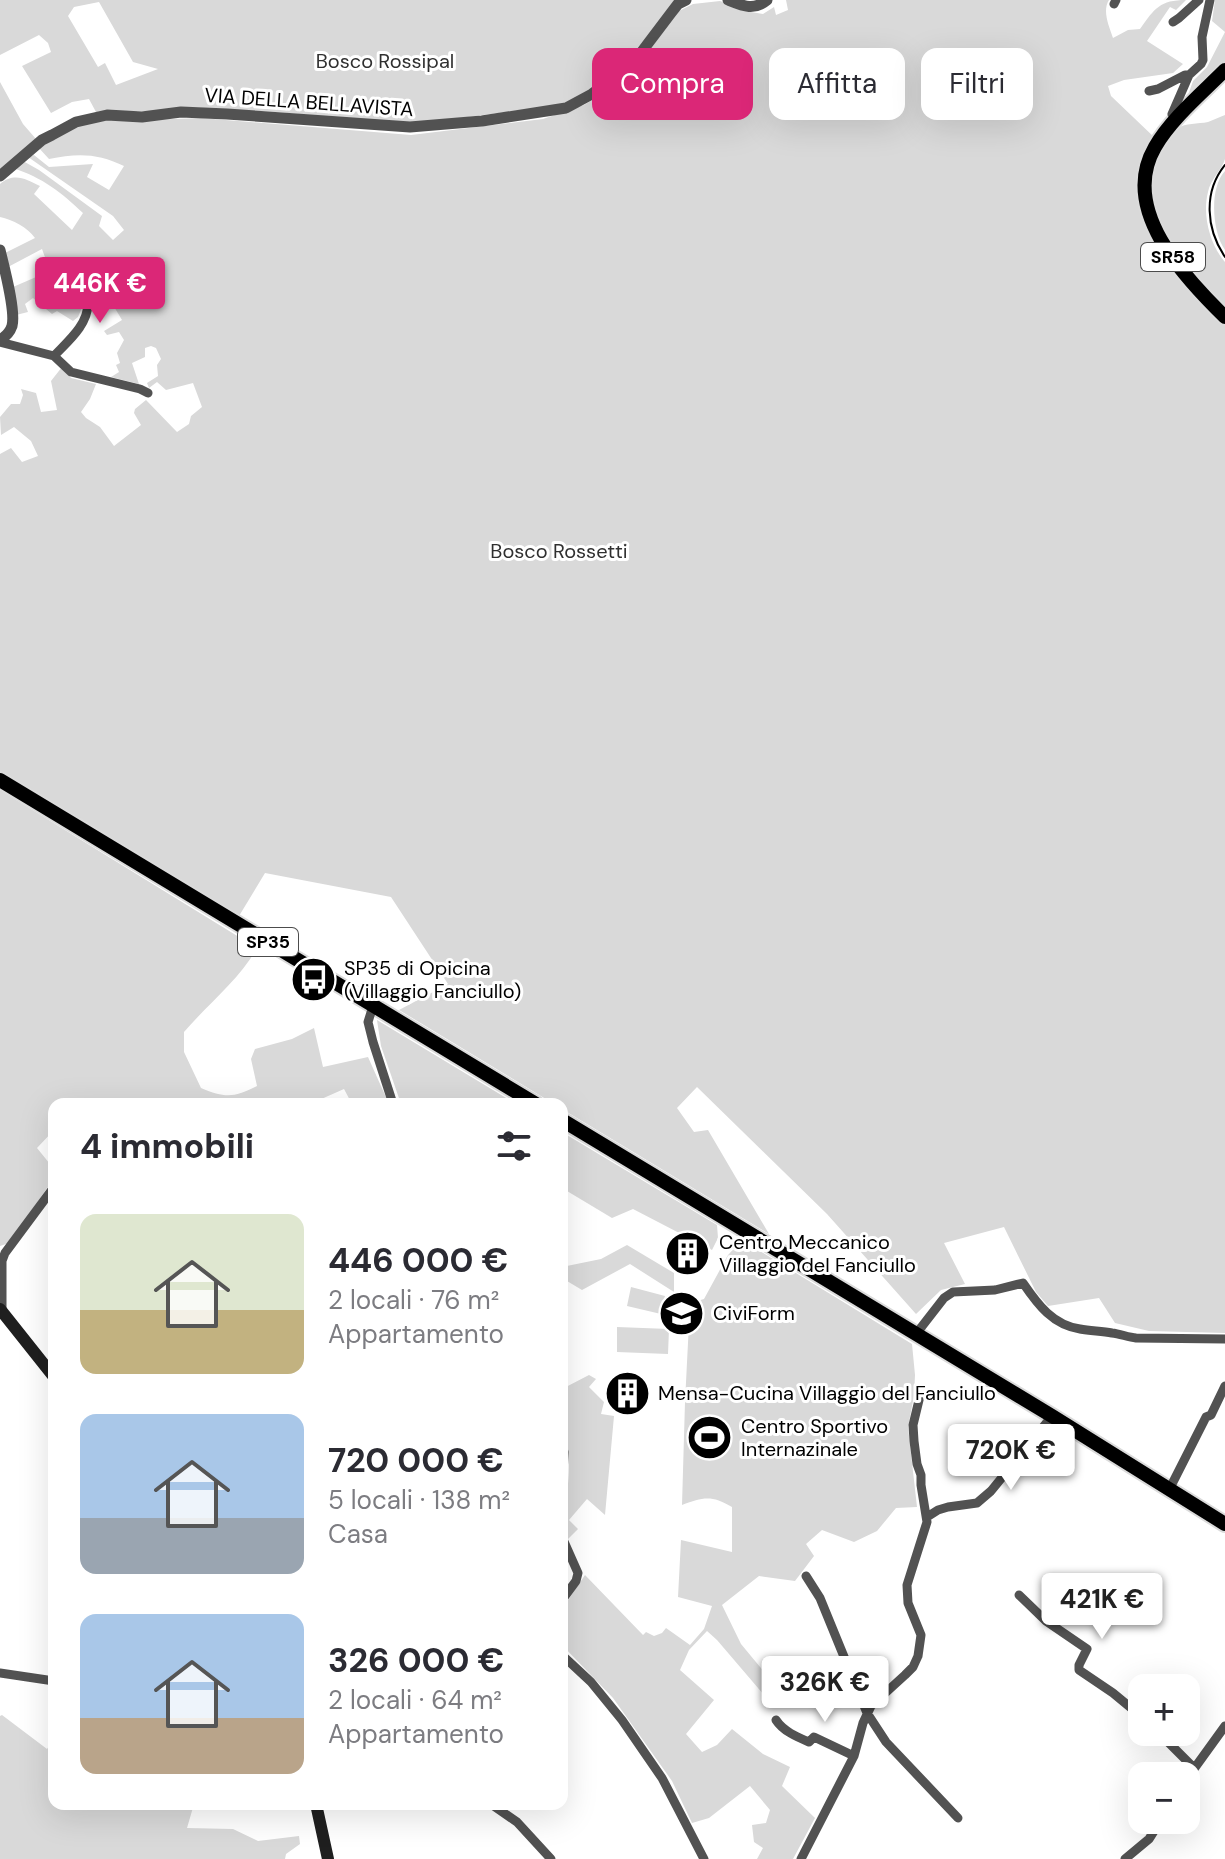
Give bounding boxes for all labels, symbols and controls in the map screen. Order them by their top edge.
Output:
park label: Bosco Rossipal [316,48,454,74]
chip: Compra [592,48,753,120]
chip: Affitta [769,48,905,120]
chip: Filtri [921,48,1033,120]
street label: VIA DELLA BELLAVISTA [204,82,414,122]
road number: SR58 [1141,243,1205,271]
pin: 446K € [35,257,165,325]
text: 446K € [53,266,147,300]
park label: Bosco Rossetti [490,538,628,564]
road number: SP35 [238,928,298,956]
place label: SP35 di Opicina (Villaggio Fanciullo) [344,955,521,1004]
bus stop icon: SP35 di Opicina (Villaggio Fanciullo) [289,956,337,1004]
text: 4 immobili [80,1124,254,1169]
icon: filters [492,1124,536,1168]
place label: Centro Meccanico Villaggio del Fanciullo [719,1229,916,1278]
building icon: Centro Meccanico Villaggio del Fanciullo [664,1230,712,1278]
text: 446 000 € [328,1238,508,1283]
icon: home [144,1246,240,1342]
text: 2 locali · 76 m² [328,1283,499,1317]
school or university icon: CiviForm [658,1289,706,1337]
place label: CiviForm [713,1300,795,1326]
text: Appartamento [328,1317,504,1351]
building icon: Mensa-Cucina Villaggio del Fanciullo [603,1369,651,1417]
place label: Mensa-Cucina Villaggio del Fanciullo [658,1380,996,1406]
sports icon: Centro Sportivo Internazinale [686,1413,734,1461]
place label: Centro Sportivo Internazinale [741,1413,888,1462]
pin: 720K € [946,1424,1076,1492]
text: 720K € [966,1433,1056,1467]
text: 720 000 € [328,1438,504,1483]
icon: home [144,1446,240,1542]
text: 5 locali · 138 m² [328,1483,510,1517]
text: Casa [328,1517,388,1551]
pin: 421K € [1037,1573,1167,1641]
text: 421K € [1060,1582,1145,1616]
text: 326 000 € [328,1638,504,1683]
icon: home [144,1646,240,1742]
pin: 326K € [760,1656,890,1724]
text: 326K € [780,1665,870,1699]
map controls [1128,1674,1200,1834]
button: + [1128,1674,1200,1746]
text: 2 locali · 64 m² [328,1683,502,1717]
text: Appartamento [328,1717,504,1751]
button: − [1128,1762,1200,1834]

